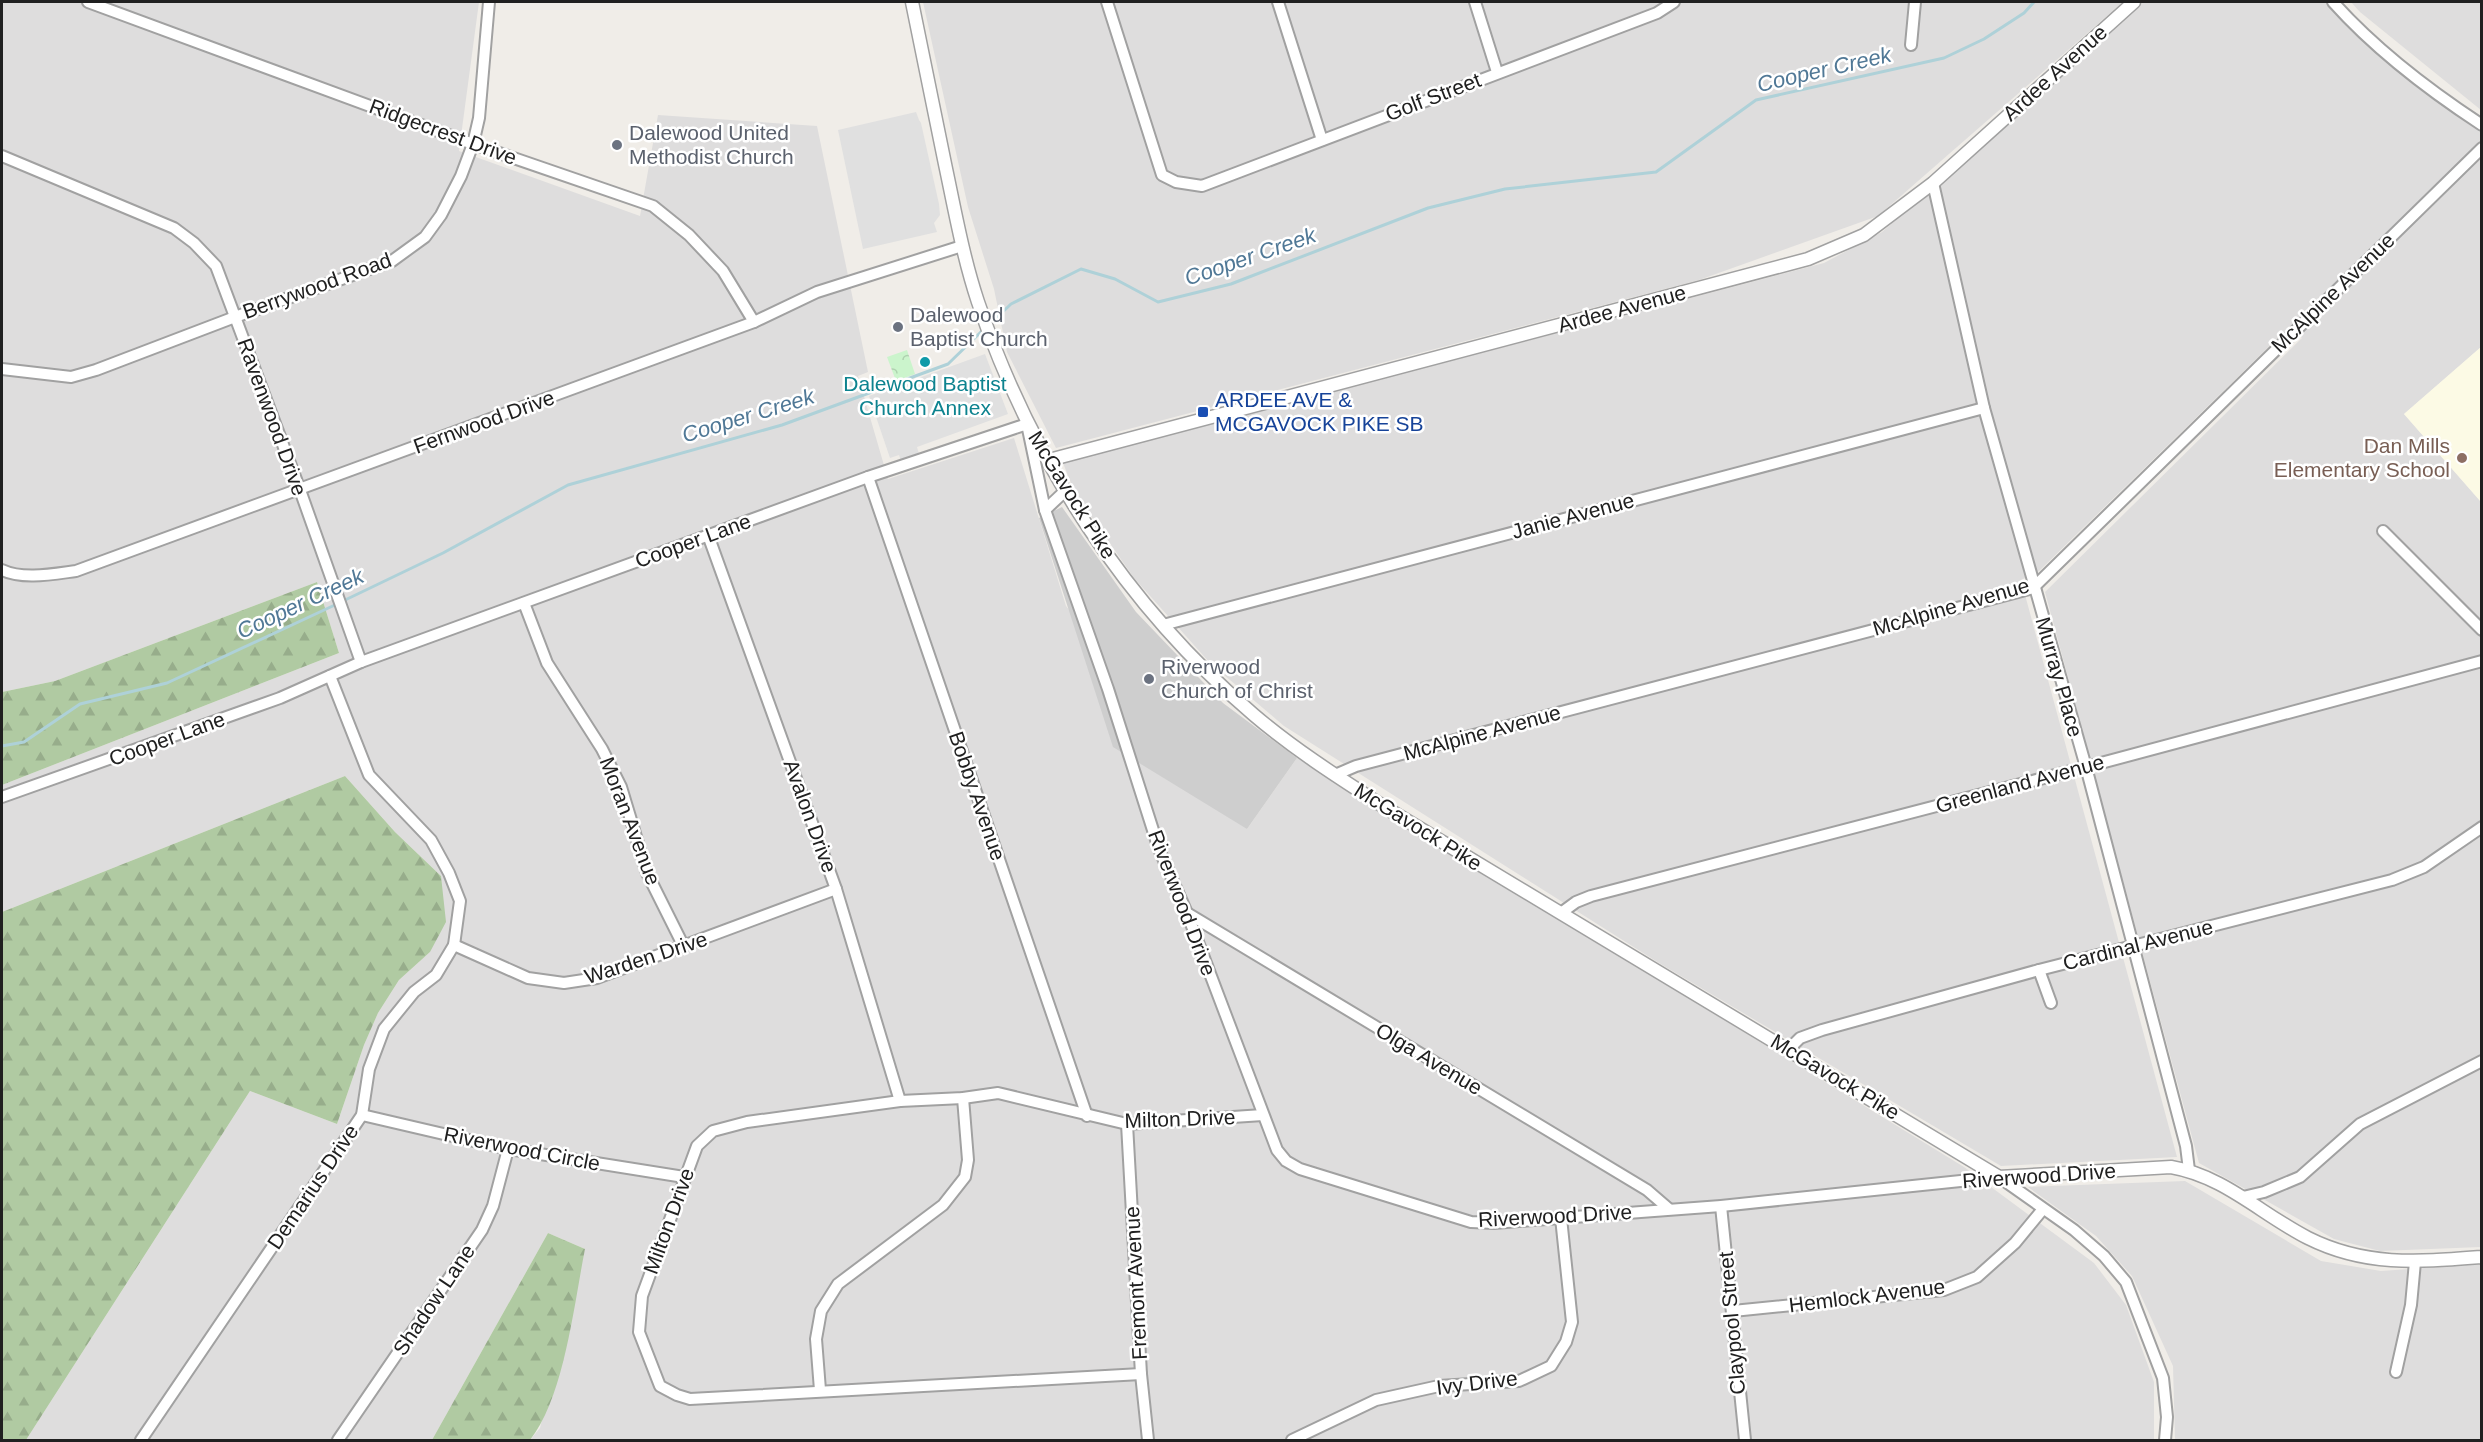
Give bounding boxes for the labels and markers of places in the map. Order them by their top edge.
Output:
place label: Dalewood United Methodist Church [629,121,794,168]
marker: Dalewood United Methodist Church [610,138,624,152]
place label: Dalewood Baptist Church [910,303,1048,350]
marker: Dalewood Baptist Church [891,320,905,334]
marker: Dalewood Baptist Church Annex [918,355,932,369]
place label: Dalewood Baptist Church Annex [843,372,1007,419]
place label: ARDEE AVE & MCGAVOCK PIKE SB [1215,388,1424,435]
marker: ARDEE AVE & MCGAVOCK PIKE SB [1196,405,1210,419]
place label: Dan Mills Elementary School [2274,434,2450,481]
marker: Dan Mills Elementary School [2455,451,2469,465]
place label: Riverwood Church of Christ [1161,655,1313,702]
marker: Riverwood Church of Christ [1142,672,1156,686]

